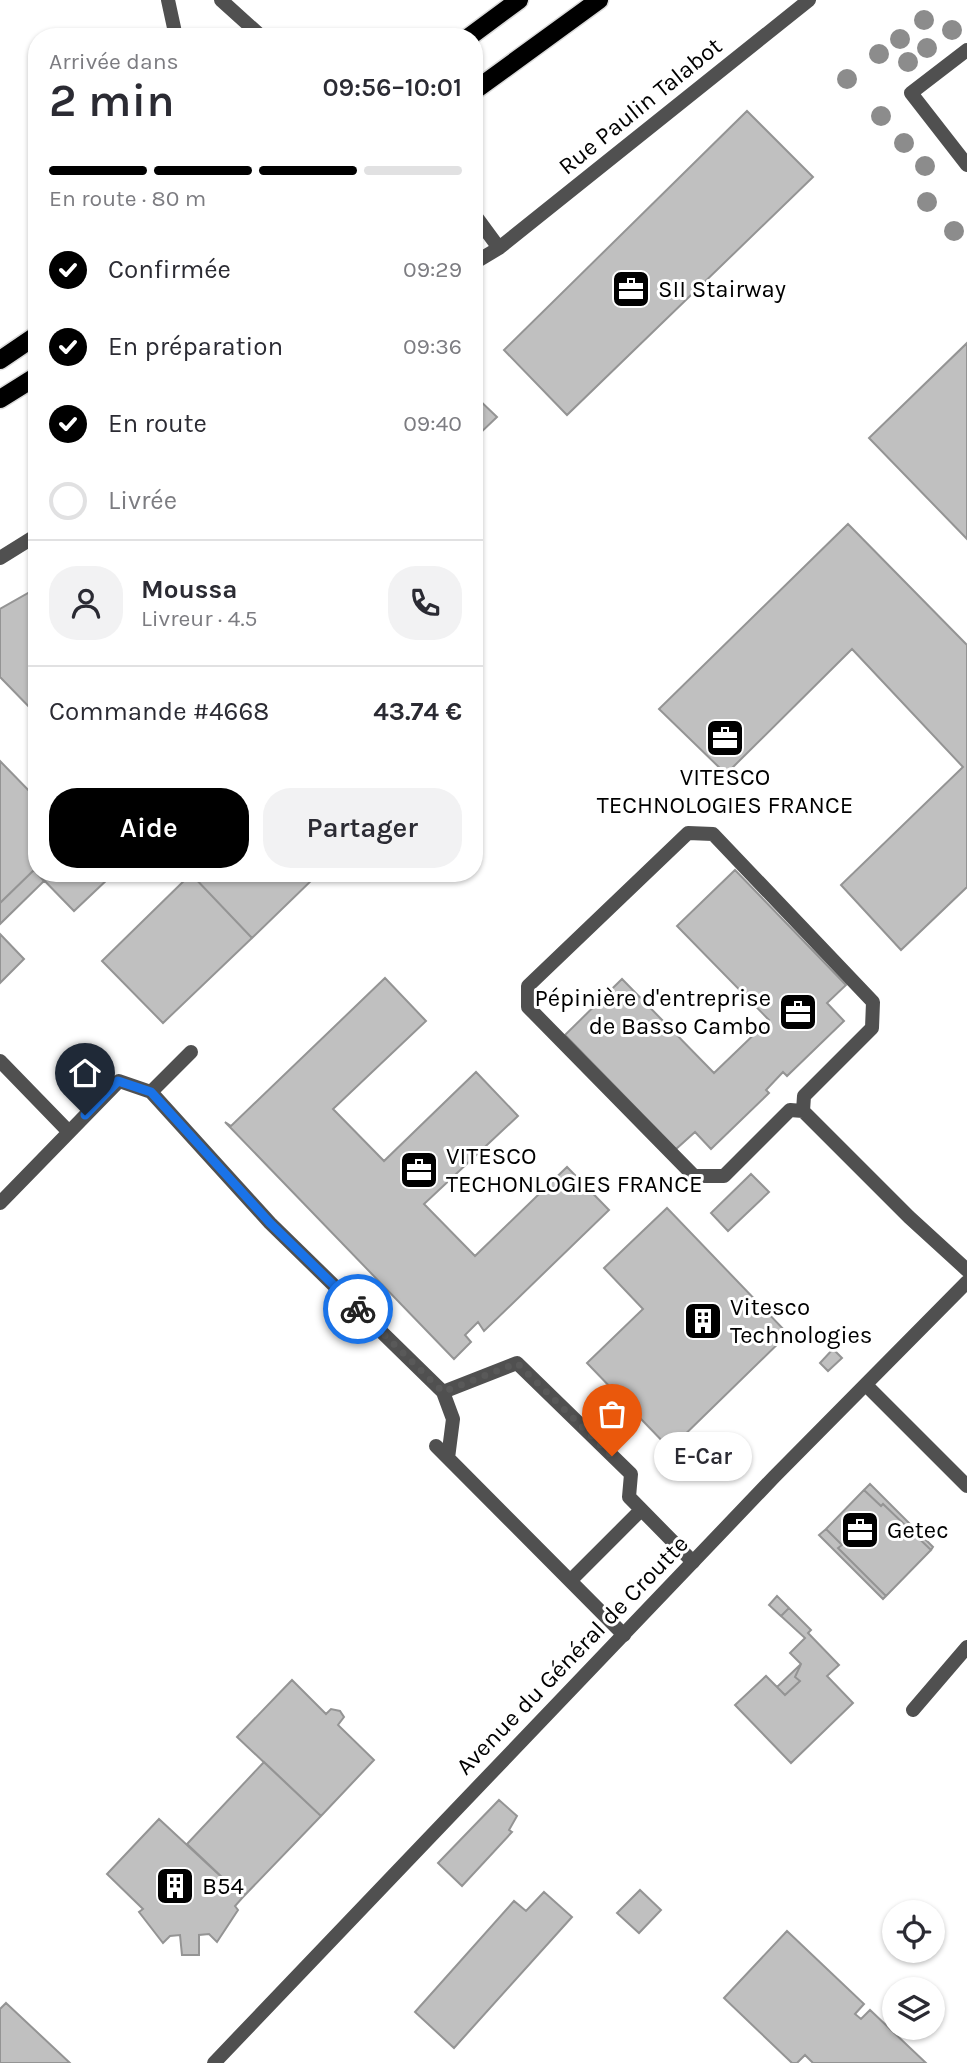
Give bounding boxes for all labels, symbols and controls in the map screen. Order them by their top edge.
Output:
street label: Rue Paulin Talabot [553,32,727,180]
text: Arrivée dans [49,48,179,75]
text: 09:56–10:01 [322,72,462,103]
text: 2 min [49,74,175,128]
text: En route · 80 m [49,185,206,212]
icon: check [49,251,87,289]
text: Confirmée [108,254,231,285]
text: 09:29 [403,256,462,283]
office icon: SII Stairway [610,268,652,310]
place label: SII Stairway [658,275,786,303]
icon: check [49,328,87,366]
text: En préparation [108,331,283,362]
text: 09:36 [403,333,462,360]
icon: check [49,405,87,443]
text: En route [108,408,207,439]
text: 09:40 [403,410,462,437]
text: Livrée [108,485,177,516]
button: person [49,566,123,640]
button: phone [388,566,462,640]
text: Moussa [141,574,237,605]
text: Livreur · 4.5 [141,605,258,632]
text: Commande #4668 [49,696,269,727]
text: 43.74 € [373,696,462,727]
office icon: VITESCO TECHNOLOGIES FRANCE [704,717,746,759]
place label: VITESCO TECHNOLOGIES FRANCE [597,763,853,819]
button: Aide [49,788,249,868]
button: Partager [263,788,462,868]
place label: Pépinière d'entreprise de Basso Cambo [534,984,771,1040]
office icon: Pépinière d'entreprise de Basso Cambo [777,991,819,1033]
pin [55,1043,115,1115]
icon: home [66,1054,104,1092]
place label: VITESCO TECHONLOGIES FRANCE [446,1142,702,1198]
office icon: VITESCO TECHONLOGIES FRANCE [398,1149,440,1191]
courier [323,1274,393,1344]
icon: bike [339,1290,377,1328]
place label: Vitesco Technologies [730,1293,872,1349]
building icon: Vitesco Technologies [682,1300,724,1342]
pin [582,1384,642,1456]
icon: bag [593,1395,631,1433]
callout: E-Car [654,1432,752,1480]
text: E-Car [674,1443,732,1470]
office icon: Getec [839,1509,881,1551]
place label: Getec [887,1516,949,1544]
street label: Avenue du Général de Croutte [450,1530,694,1780]
building icon: B54 [154,1865,196,1907]
place label: B54 [202,1872,244,1900]
map controls [882,1900,945,2040]
button: locate [882,1900,945,1963]
button: layers [882,1977,945,2040]

